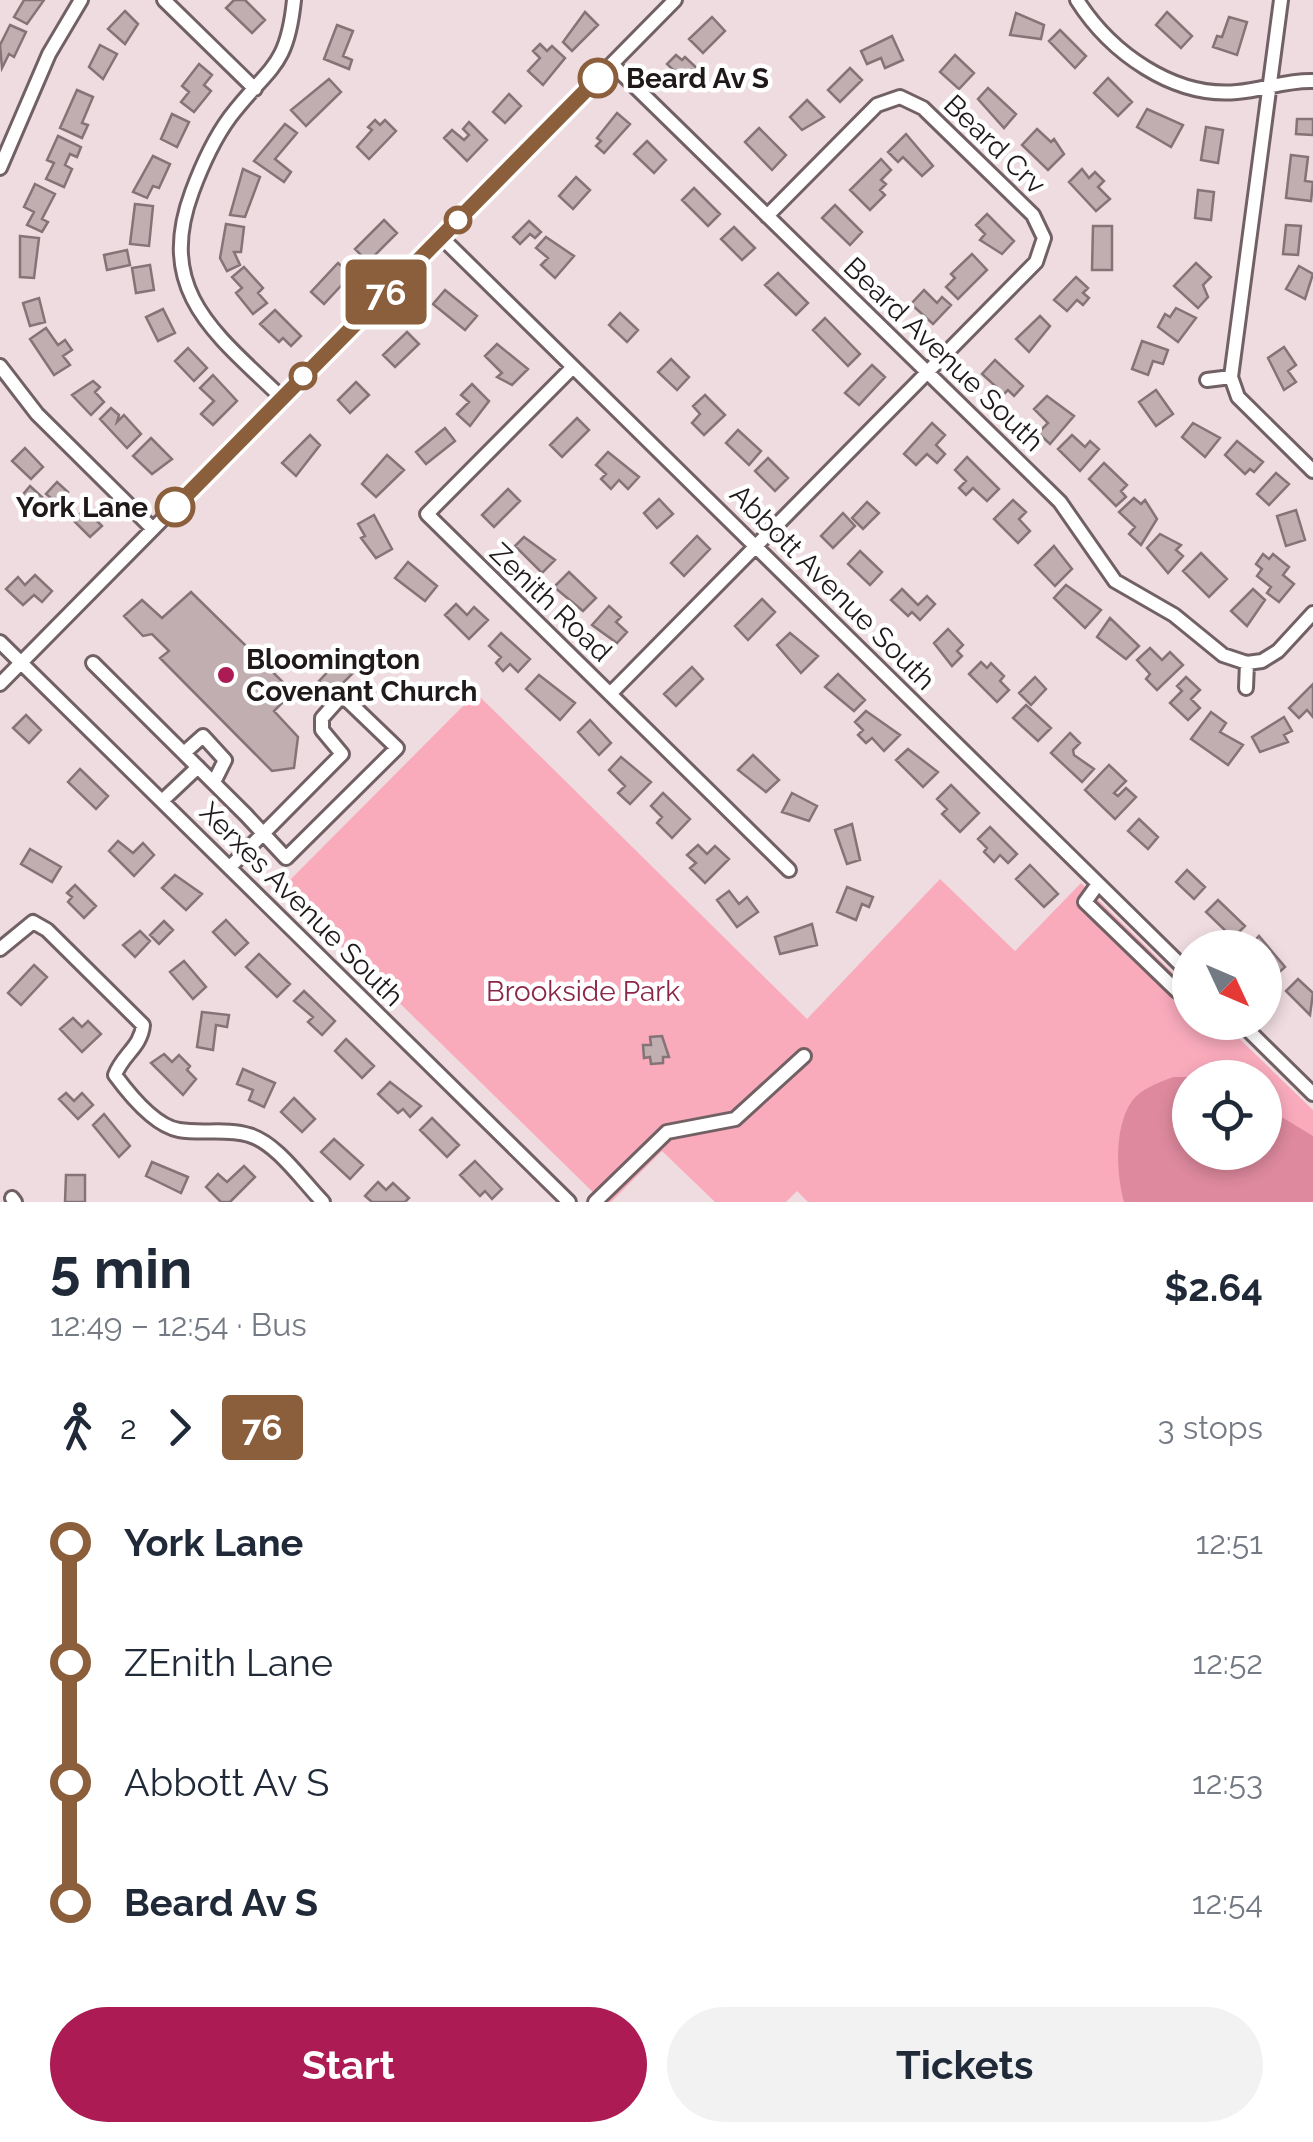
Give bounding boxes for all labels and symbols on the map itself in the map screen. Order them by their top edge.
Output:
marker: Beard Av S [579,59,617,97]
place label: Beard Av S [626,62,769,95]
street label: Beard Crv [937,88,1052,201]
unlabelled marker [445,207,471,233]
street label: Beard Avenue South [837,250,1050,458]
line badge: 76 [341,260,431,324]
unlabelled marker [290,363,316,389]
street label: Abbott Avenue South [723,478,942,697]
marker: York Lane [156,488,194,526]
place label: York Lane [16,491,148,524]
street label: Zenith Road [483,536,618,668]
place label: Bloomington Covenant Church [246,643,477,708]
marker: Bloomington Covenant Church [215,664,237,686]
street label: Xerxes Avenue South [193,796,410,1013]
north arrow [1172,930,1282,1040]
park label: Brookside Park [486,975,680,1008]

